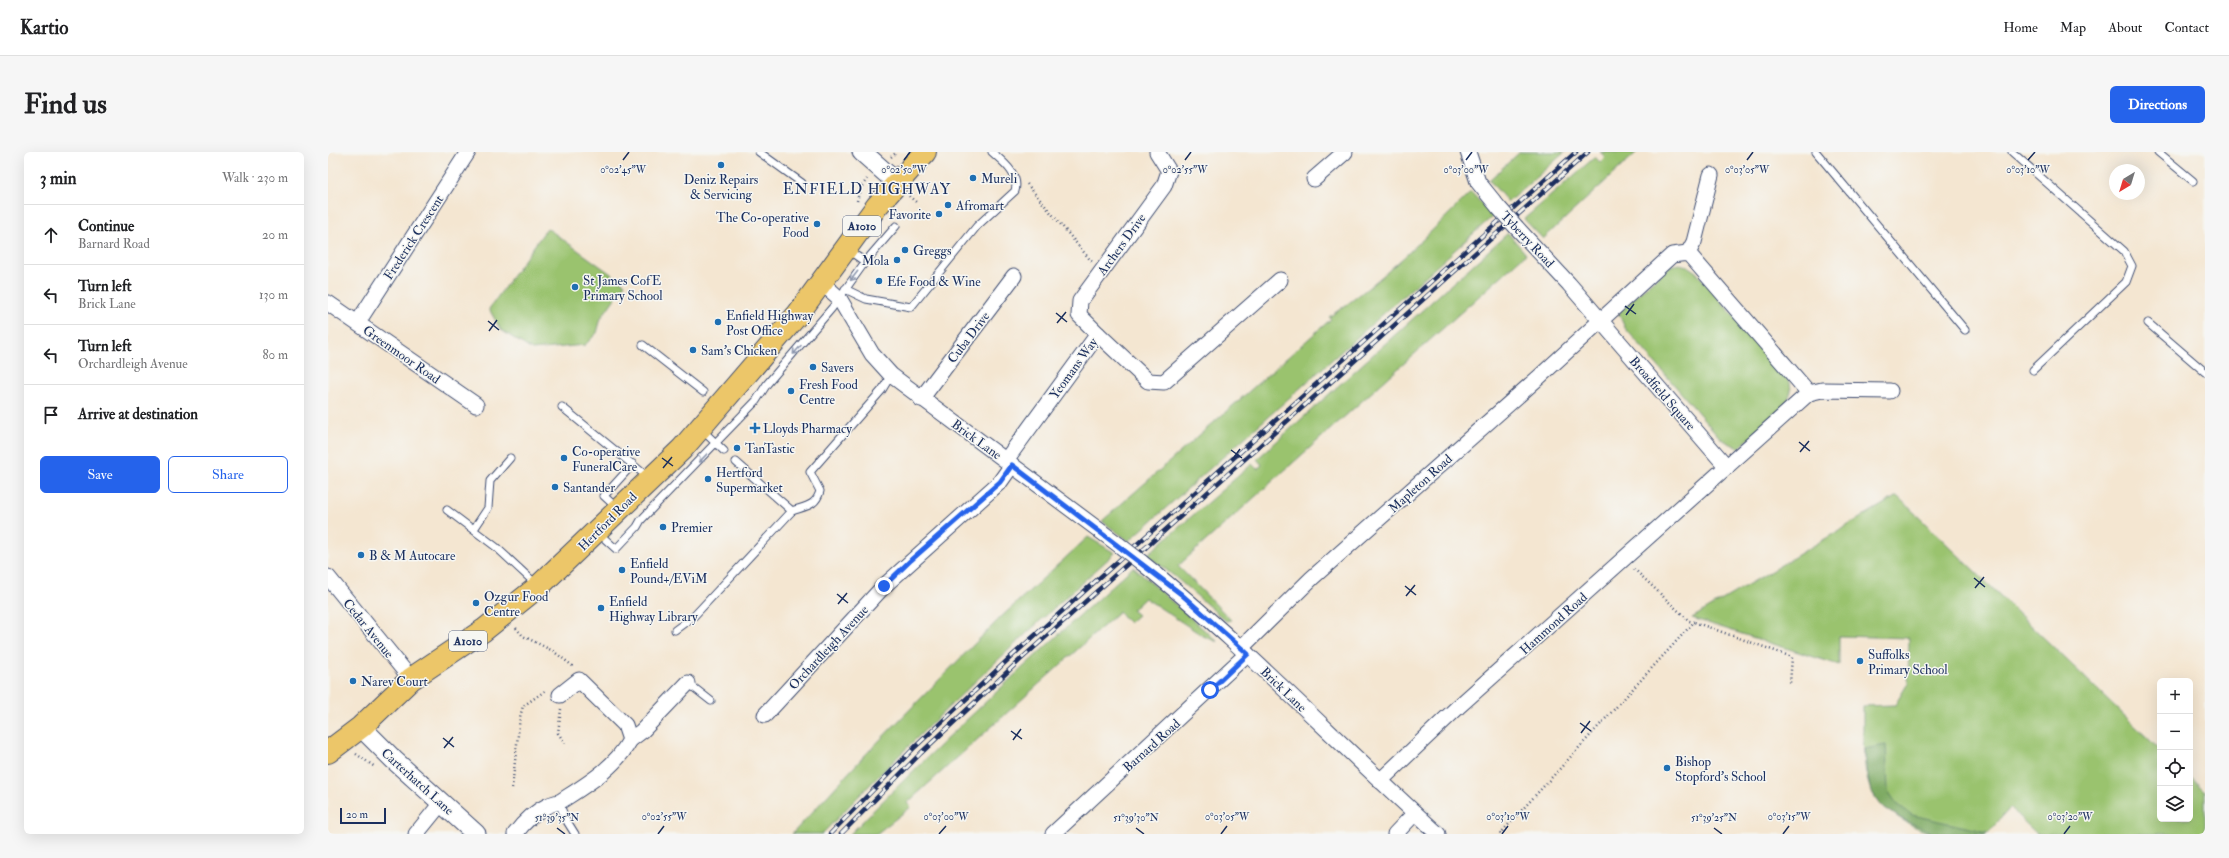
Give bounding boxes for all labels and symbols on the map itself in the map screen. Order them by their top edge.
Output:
marker: Deniz Repairs & Servicing [716,160,726,170]
text: 0°02'45"W [600,164,647,176]
text: 0°02'50"W [881,164,928,176]
text: 0°02'55"W [1163,164,1208,176]
text: 0°03'00"W [1444,164,1489,176]
text: 0°03'05"W [1725,164,1770,176]
text: 0°03'10"W [2006,164,2051,176]
north arrow [2109,164,2145,200]
place label: Mureli [981,171,1018,187]
place label: Deniz Repairs & Servicing [684,172,759,203]
marker: Mureli [968,173,978,183]
district label: ENFIELD HIGHWAY [783,180,951,199]
street label: Frederick Crescent [380,192,447,283]
place label: Afromart [955,198,1004,214]
marker: Afromart [943,200,953,210]
place label: Favorite [888,207,932,223]
street label: Tyberry Road [1496,208,1558,272]
marker: Favorite [934,209,944,219]
place label: The Co-operative Food [716,210,810,241]
street label: Archers Drive [1093,210,1150,279]
road number: A1010 [843,216,881,236]
marker: The Co-operative Food [812,219,822,229]
place label: Greggs [913,243,952,259]
marker: Greggs [900,245,910,255]
place label: Mola [862,253,890,269]
marker: Mola [892,255,902,265]
one-way arrow [850,270,858,281]
place label: St James CofE Primary School [583,273,663,305]
place label: Efe Food & Wine [887,274,981,290]
marker: Efe Food & Wine [874,276,884,286]
marker: St James CofE Primary School [570,282,580,292]
place label: Enfield Highway Post Office [726,308,813,339]
street label: Cuba Drive [944,308,994,367]
marker: Enfield Highway Post Office [713,317,723,327]
street label: Greenmoor Road [360,322,444,388]
street label: Yeomans Way [1046,335,1102,403]
place label: Sam's Chicken [701,343,777,359]
marker: Sam's Chicken [688,345,698,355]
one-way arrow [793,345,802,355]
street label: Broadfield Square [1626,353,1699,434]
place label: Savers [821,360,854,376]
marker: Savers [808,362,818,372]
place label: Fresh Food Centre [799,377,858,408]
marker: Fresh Food Centre [786,386,796,396]
street label: Brick Lane [948,416,1005,464]
place label: Lloyds Pharmacy [763,421,852,438]
marker: Lloyds Pharmacy [750,423,760,433]
place label: TanTastic [745,441,795,457]
marker: TanTastic [732,443,742,453]
place label: Co-operative FuneralCare [572,444,641,475]
street label: Mapleton Road [1386,451,1457,517]
marker: Co-operative FuneralCare [559,453,569,463]
one-way arrow [698,453,707,463]
place label: Hertford Supermarket [716,465,783,497]
marker: Hertford Supermarket [703,474,713,484]
place label: Santander [563,480,615,496]
marker: Santander [550,482,560,492]
street label: Hertford Road [575,489,641,554]
place label: Premier [671,520,713,536]
marker: Premier [658,522,668,532]
place label: B & M Autocare [369,548,456,564]
marker: B & M Autocare [356,550,366,560]
place label: Enfield Pound+/EViM [630,556,708,587]
marker: Enfield Pound+/EViM [617,565,627,575]
route end [875,577,893,595]
place label: Ozgur Food Centre [484,589,549,620]
street label: Hammond Road [1517,589,1591,658]
place label: Enfield Highway Library [609,594,698,626]
street label: Cedar Avenue [339,596,397,662]
marker: Ozgur Food Centre [471,598,481,608]
street label: Orchardleigh Avenue [785,602,872,693]
marker: Enfield Highway Library [596,603,606,613]
road number: A1010 [449,631,487,651]
place label: Suffolks Primary School [1868,647,1948,679]
marker: Suffolks Primary School [1855,656,1865,666]
street label: Brick Lane [1257,664,1310,716]
place label: Narev Court [361,674,428,690]
marker: Narev Court [348,676,358,686]
route start [1201,681,1219,699]
street label: Barnard Road [1120,715,1184,776]
street label: Carterhatch Lane [378,745,457,819]
place label: Bishop Stopford's School [1675,754,1767,786]
marker: Bishop Stopford's School [1662,763,1672,773]
scale bar [340,806,386,825]
text: 0°02'55"W [642,811,687,823]
text: 0°03'00"W [924,811,969,823]
text: 0°03'05"W [1205,811,1250,823]
text: 0°03'10"W [1486,811,1531,823]
text: 0°03'15"W [1768,811,1811,823]
text: 0°03'20"W [2048,811,2093,823]
text: 51°39'35"N [535,812,579,824]
text: 51°39'30"N [1113,812,1159,824]
text: 51°39'25"N [1691,812,1737,824]

